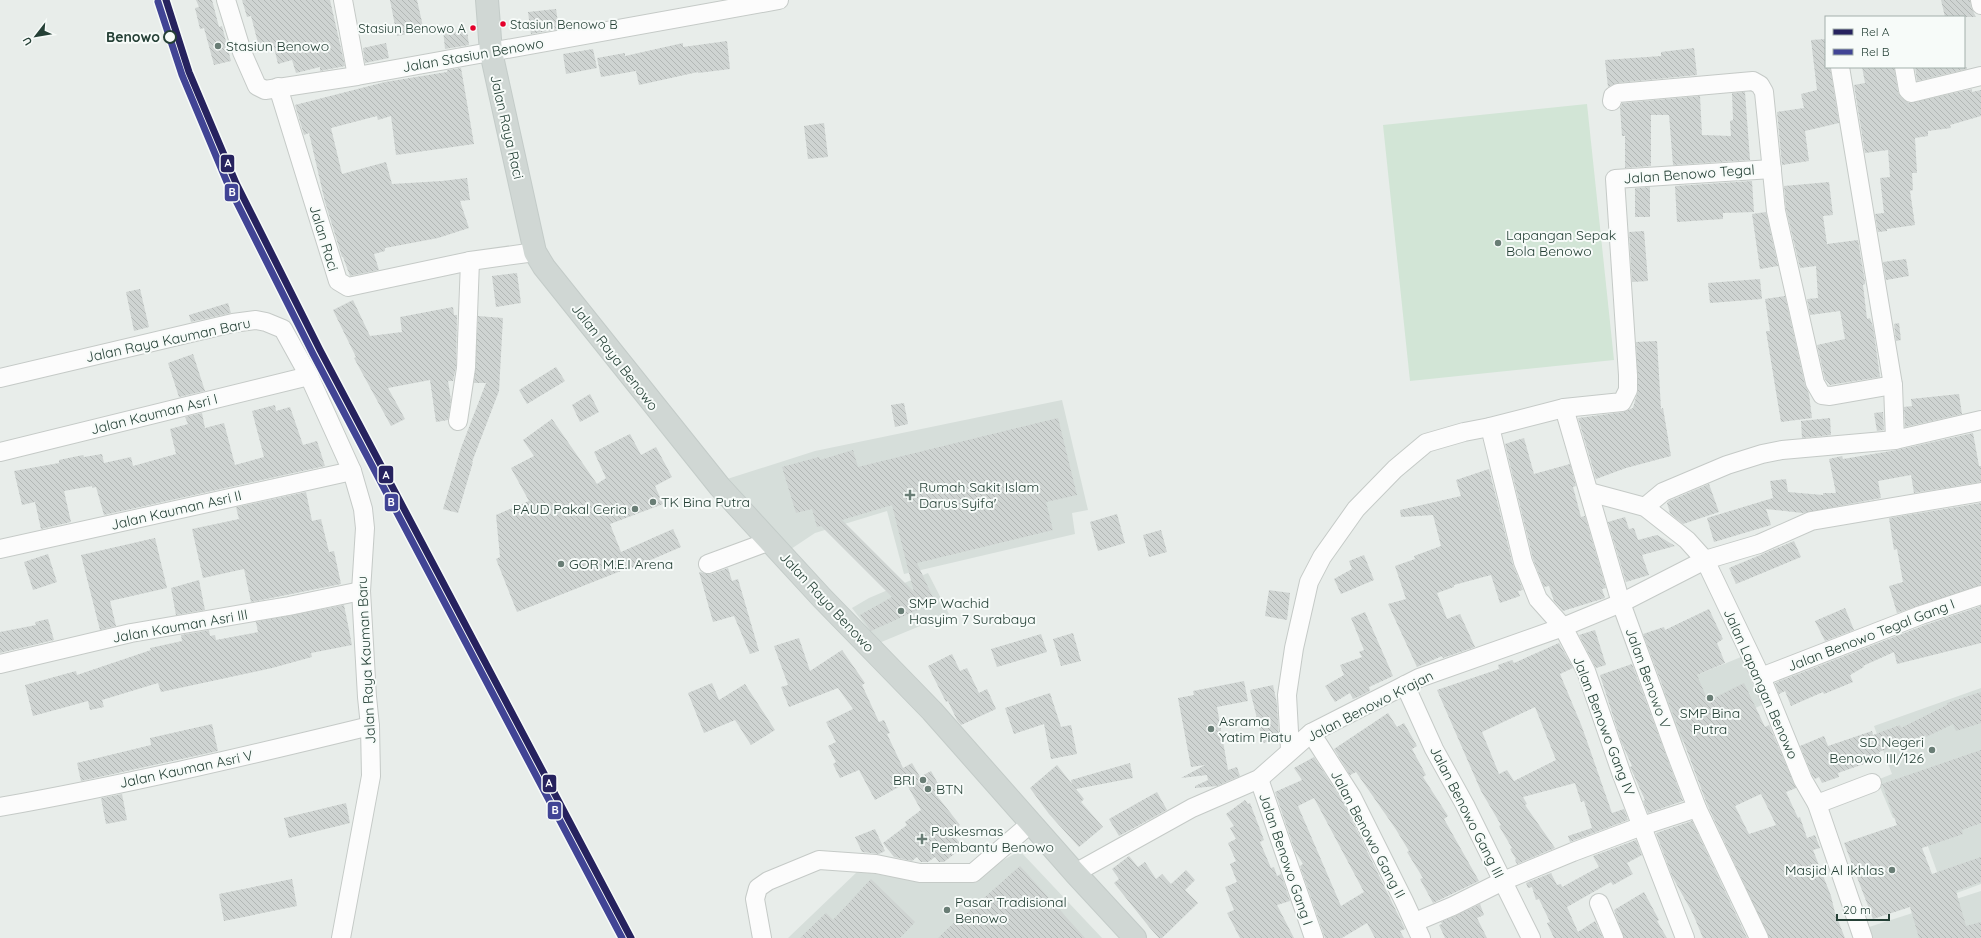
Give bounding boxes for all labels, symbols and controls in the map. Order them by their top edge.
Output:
north arrow [16,16,56,56]
place label: Stasiun Benowo B [510,16,618,32]
legend [1825,16,1965,68]
marker: Stasiun Benowo B [498,19,508,29]
place label: Stasiun Benowo A [358,20,467,36]
marker: Stasiun Benowo A [468,23,478,33]
text: Rel A [1861,24,1890,39]
place label: Benowo [106,28,160,46]
marker: Benowo [163,30,177,44]
text: U [19,34,35,48]
street label: Jalan Stasiun Benowo [401,34,545,76]
place label: Stasiun Benowo [226,37,329,55]
marker: Stasiun Benowo [213,41,223,51]
text: Rel B [1861,44,1890,59]
street label: Jalan Raya Raci [486,73,528,181]
line badge: A [220,154,235,173]
text: A [224,156,232,170]
street label: Jalan Benowo Tegal [1623,160,1755,188]
line badge: B [224,183,239,202]
text: B [228,185,236,199]
street label: Jalan Raci [305,203,343,273]
place label: Lapangan Sepak Bola Benowo [1506,226,1616,260]
marker: Lapangan Sepak Bola Benowo [1493,238,1503,248]
street label: Jalan Raya Benowo [568,300,662,414]
street label: Jalan Raya Kauman Baru [84,314,252,366]
street label: Jalan Kauman Asri I [89,389,219,439]
line badge: A [378,465,394,484]
text: A [382,468,390,482]
place label: Rumah Sakit Islam Darus Syifa' [919,478,1039,512]
street label: Jalan Kauman Asri II [109,486,243,534]
marker: Rumah Sakit Islam Darus Syifa' [904,489,916,501]
line badge: B [384,493,399,512]
place label: TK Bina Putra [661,493,750,511]
text: B [387,495,395,509]
marker: TK Bina Putra [648,497,658,507]
place label: PAUD Pakal Ceria [513,500,627,518]
marker: PAUD Pakal Ceria [630,504,640,514]
street label: Jalan Raya Benowo [776,548,878,656]
place label: GOR M.E.I Arena [569,555,673,573]
marker: GOR M.E.I Arena [556,559,566,569]
street label: Jalan Raya Kauman Baru [353,576,379,744]
place label: SMP Wachid Hasyim 7 Surabaya [909,594,1036,628]
street label: Jalan Benowo Tegal Gang I [1785,595,1957,675]
street label: Jalan Kauman Asri III [111,605,249,647]
marker: SMP Wachid Hasyim 7 Surabaya [896,606,906,616]
street label: Jalan Lapangan Benowo [1720,606,1802,762]
street label: Jalan Benowo V [1621,625,1675,731]
street label: Jalan Benowo Gang IV [1569,654,1639,798]
street label: Jalan Benowo Krajan [1304,666,1436,746]
marker: SMP Bina Putra [1705,693,1715,703]
place label: SMP Bina Putra [1680,704,1740,738]
place label: Asrama Yatim Piatu [1219,712,1292,746]
marker: Asrama Yatim Piatu [1206,724,1216,734]
place label: SD Negeri Benowo III/126 [1829,733,1924,767]
street label: Jalan Benowo Gang III [1426,743,1508,881]
marker: SD Negeri Benowo III/126 [1927,745,1937,755]
street label: Jalan Kauman Asri V [118,746,254,792]
street label: Jalan Benowo Gang II [1327,767,1409,901]
place label: BRI [893,771,915,789]
line badge: A [542,774,557,793]
marker: BRI [918,775,928,785]
text: A [545,776,553,790]
place label: BTN [936,780,964,798]
marker: BTN [923,784,933,794]
street label: Jalan Benowo Gang I [1255,790,1317,928]
line badge: B [547,801,562,820]
text: B [551,803,559,817]
place label: Puskesmas Pembantu Benowo [931,822,1054,856]
marker: Puskesmas Pembantu Benowo [916,833,928,845]
place label: Masjid Al Ikhlas [1785,861,1884,879]
marker: Masjid Al Ikhlas [1887,865,1897,875]
place label: Pasar Tradisional Benowo [955,893,1067,927]
scale bar [1837,896,1889,922]
text: 20 m [1843,902,1871,917]
marker: Pasar Tradisional Benowo [942,905,952,915]

